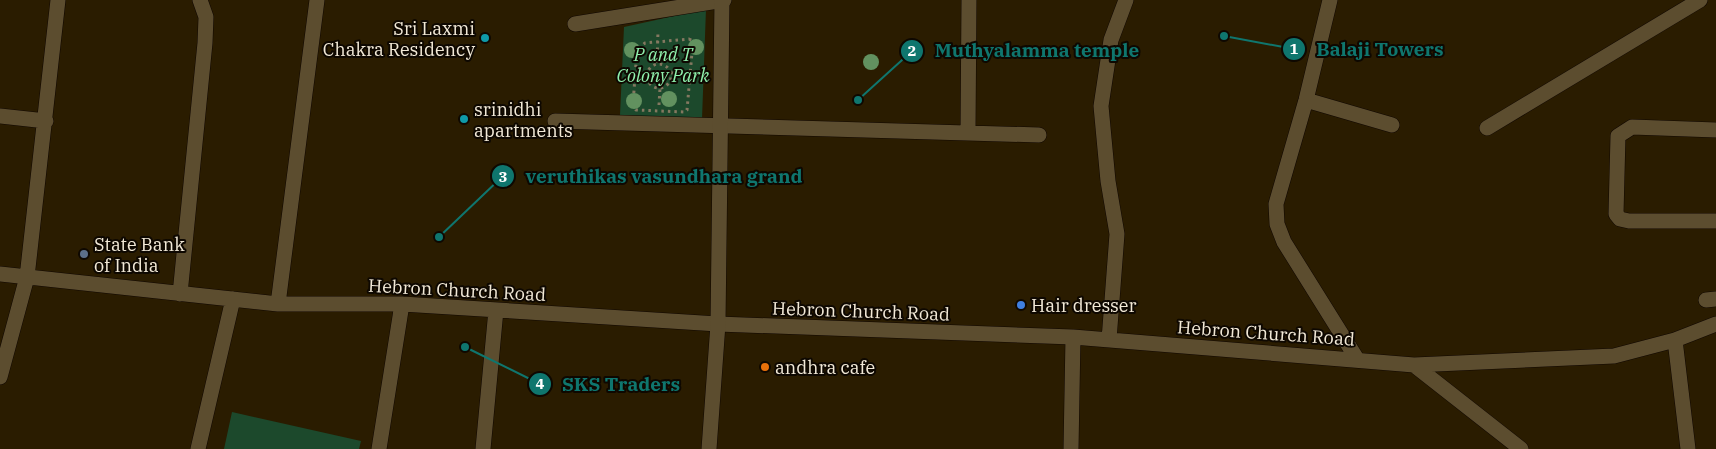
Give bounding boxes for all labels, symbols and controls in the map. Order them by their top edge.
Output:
place label: Sri Laxmi Chakra Residency [323,17,475,61]
marker: Sri Laxmi Chakra Residency [479,32,491,44]
callout: Balaji Towers [1281,32,1454,66]
callout: Muthyalamma temple [900,34,1149,68]
text: Balaji Towers [1316,37,1444,61]
text: Muthyalamma temple [935,38,1139,62]
text: 1 [1289,39,1299,58]
text: 2 [907,41,917,60]
park label: P and T Colony Park [617,43,710,87]
place label: srinidhi apartments [474,98,573,142]
marker: srinidhi apartments [458,113,470,125]
callout: veruthikas vasundhara grand [490,159,812,193]
text: veruthikas vasundhara grand [525,164,803,188]
text: 3 [498,167,508,186]
place label: State Bank of India [94,233,185,277]
marker: State Bank of India [78,248,90,260]
street label: Hebron Church Road [367,274,547,306]
place label: Hair dresser [1031,294,1136,317]
street label: Hebron Church Road [772,296,950,326]
marker: Hair dresser [1015,299,1027,311]
street label: Hebron Church Road [1176,315,1356,351]
place label: andhra cafe [775,356,875,379]
marker: andhra cafe [759,361,771,373]
callout: SKS Traders [527,367,690,401]
text: SKS Traders [562,372,680,396]
text: 4 [535,374,545,393]

